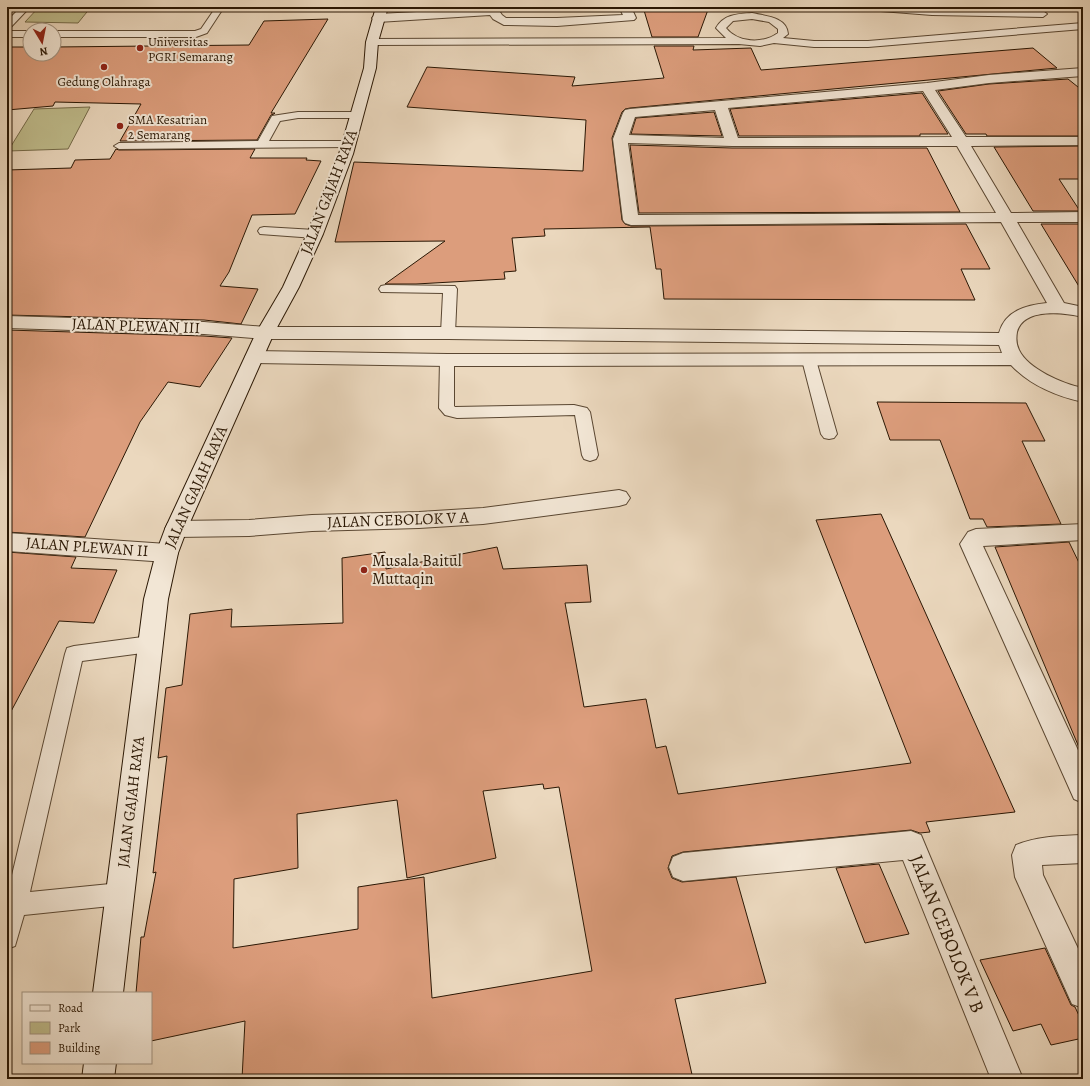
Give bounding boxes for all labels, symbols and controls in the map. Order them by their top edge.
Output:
north arrow [22,22,62,62]
place label: Universitas PGRI Semarang [148,33,233,65]
text: N [38,43,49,59]
marker: Universitas PGRI Semarang [135,43,145,53]
marker: Gedung Olahraga [99,62,109,72]
place label: Gedung Olahraga [58,73,150,90]
place label: SMA Kesatrian 2 Semarang [128,111,207,143]
marker: SMA Kesatrian 2 Semarang [115,121,125,131]
street label: JALAN GAJAH RAYA [295,126,363,258]
street label: JALAN PLEWAN III [71,313,201,339]
street label: JALAN GAJAH RAYA [159,422,233,552]
street label: JALAN CEBOLOK V A [327,507,470,533]
street label: JALAN PLEWAN II [25,532,149,562]
place label: Musala Baitul Muttaqin [372,550,462,590]
marker: Musala Baitul Muttaqin [359,565,369,575]
street label: JALAN GAJAH RAYA [112,734,150,869]
street label: JALAN CEBOLOK V B [903,851,991,1017]
legend [22,992,152,1064]
text: Road [58,1000,84,1016]
text: Park [58,1020,81,1036]
text: Building [58,1040,100,1056]

